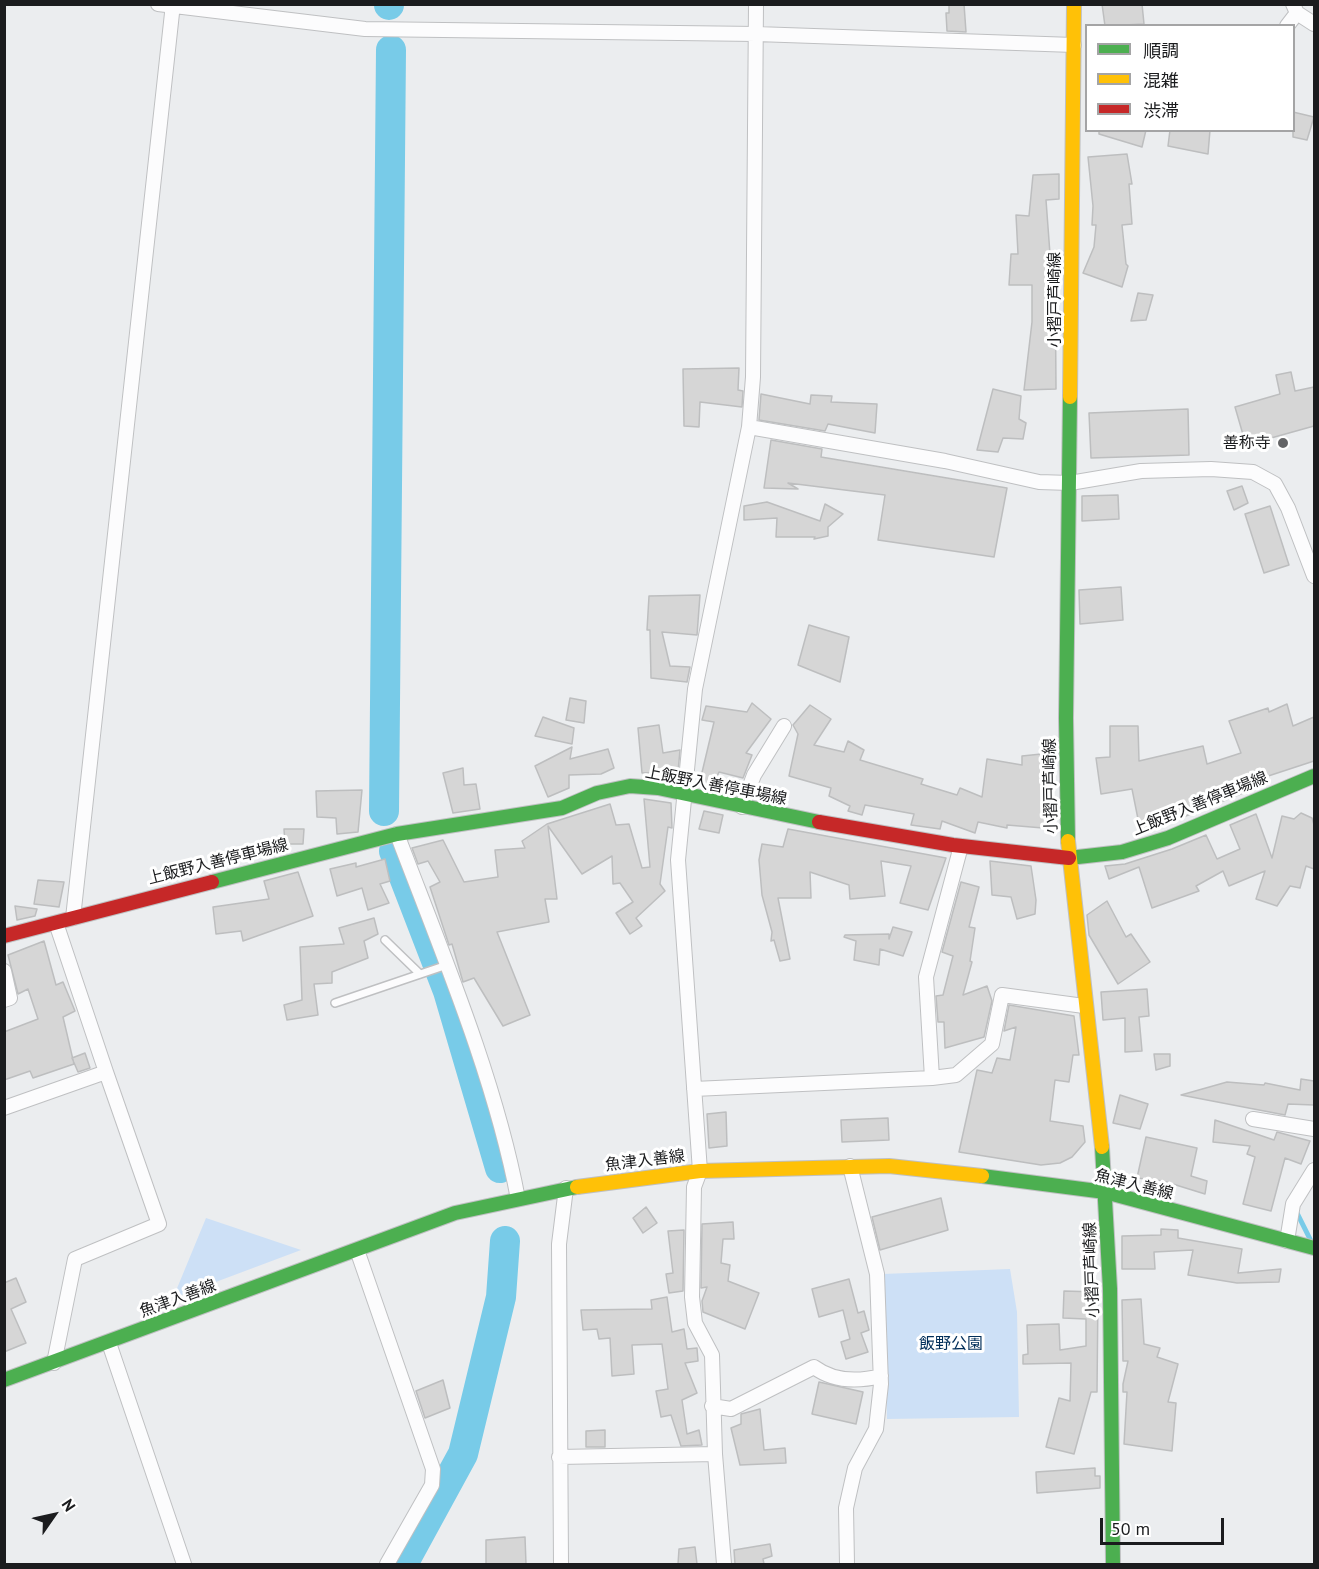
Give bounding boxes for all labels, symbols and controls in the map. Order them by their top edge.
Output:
legend [1085,24,1295,132]
text: 順調 [1143,39,1179,62]
text: 混雑 [1143,69,1179,92]
text: 渋滞 [1143,99,1179,122]
street label: 小摺戸芦崎線 [1045,252,1065,348]
place label: 善称寺 [1223,433,1271,453]
marker: 善称寺 [1276,436,1290,450]
street label: 小摺戸芦崎線 [1041,738,1061,834]
street label: 上飯野入善停車場線 [643,763,789,809]
street label: 上飯野入善停車場線 [1130,768,1270,840]
street label: 上飯野入善停車場線 [146,835,290,889]
street label: 魚津入善線 [604,1147,686,1175]
street label: 魚津入善線 [1093,1166,1175,1204]
street label: 小摺戸芦崎線 [1081,1222,1103,1318]
street label: 魚津入善線 [137,1276,219,1322]
park label: 飯野公園 [919,1334,983,1354]
north arrow [24,1485,84,1545]
text: N [58,1495,80,1515]
scale bar [1103,1506,1228,1544]
text: 50 m [1111,1517,1150,1540]

